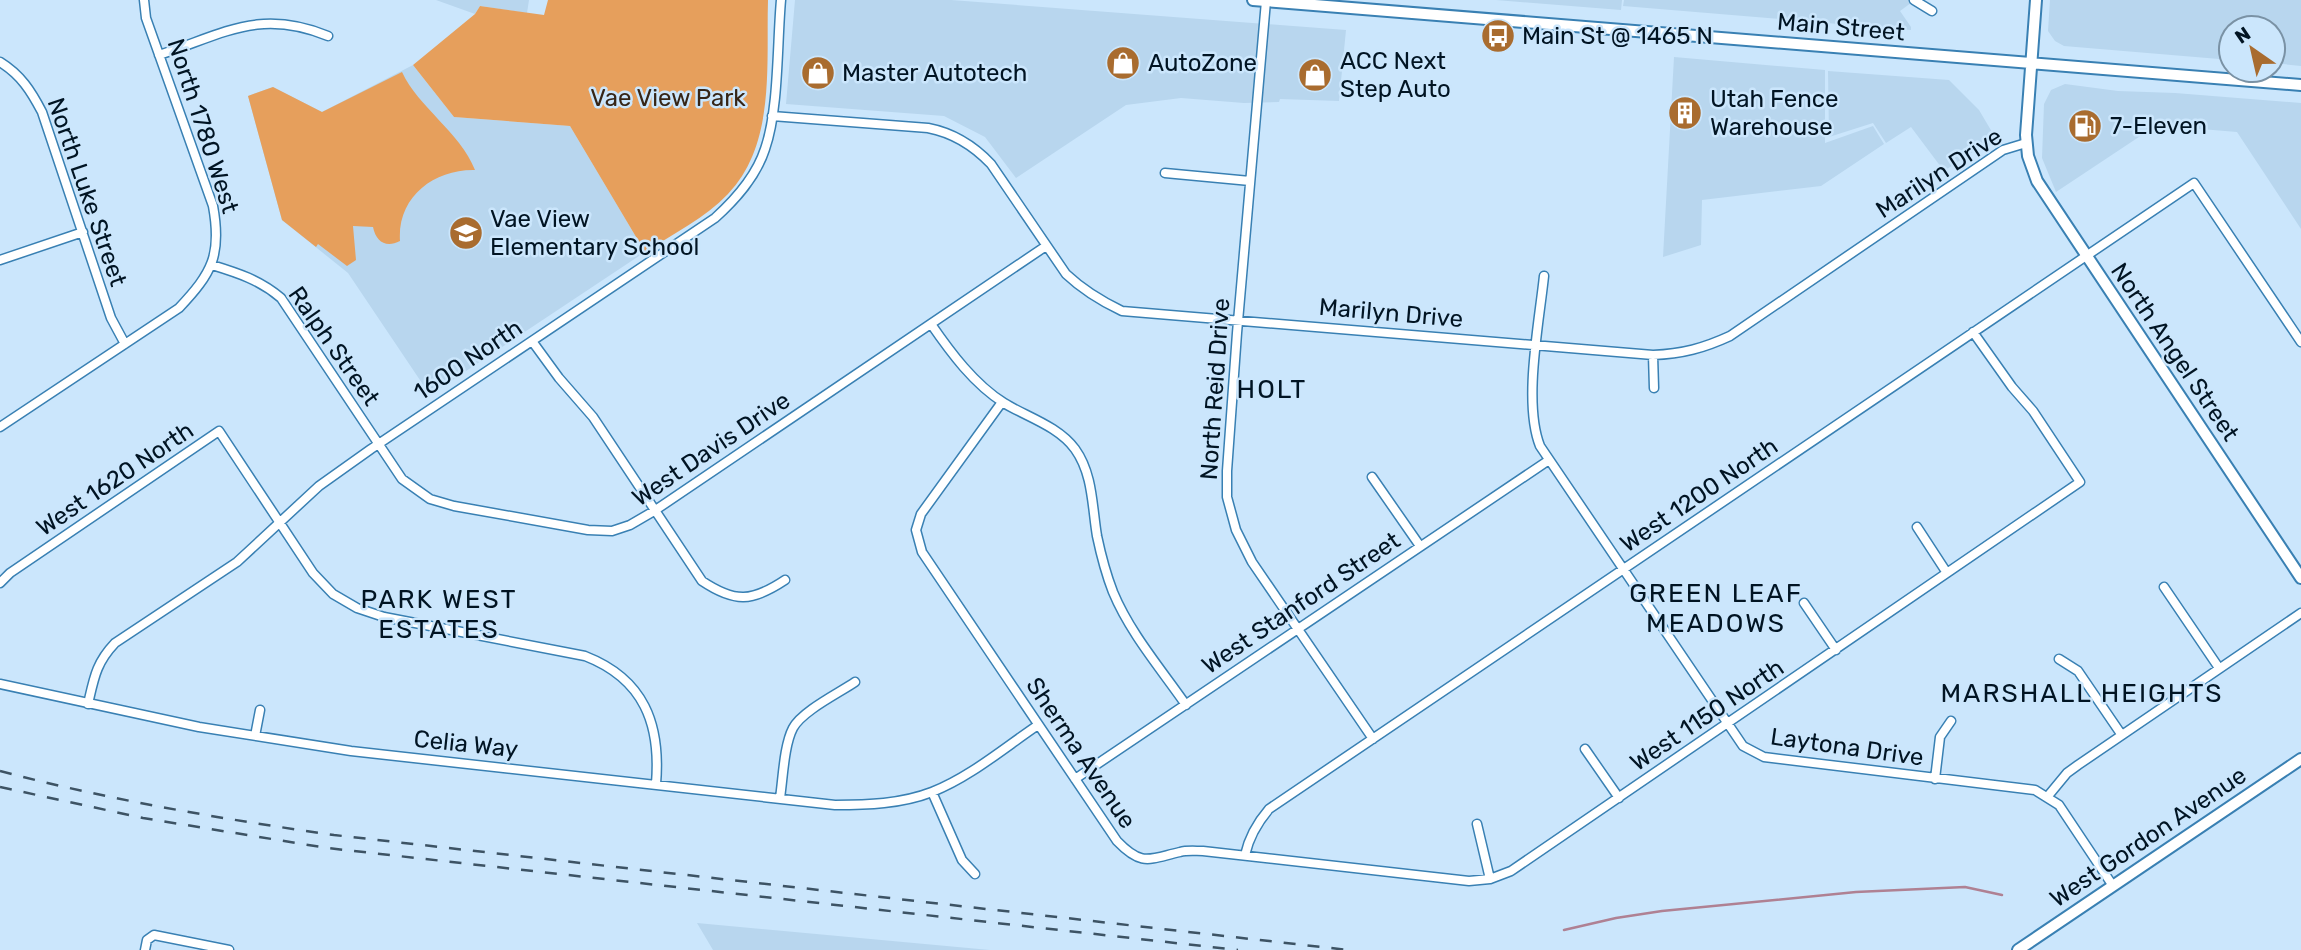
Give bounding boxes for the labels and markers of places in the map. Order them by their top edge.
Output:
bus stop icon: Main St @ 1465 N [1479,17,1517,55]
place label: Main St @ 1465 N [1522,22,1713,50]
shop icon: AutoZone [1104,44,1142,82]
place label: ACC Next Step Auto [1340,47,1451,103]
place label: AutoZone [1148,49,1257,77]
shop icon: Master Autotech [799,54,837,92]
shop icon: ACC Next Step Auto [1296,56,1334,94]
place label: Master Autotech [842,59,1027,87]
place label: Utah Fence Warehouse [1710,85,1838,141]
building icon: Utah Fence Warehouse [1666,94,1704,132]
fuel station icon: 7-Eleven [2066,107,2104,145]
place label: 7-Eleven [2110,112,2207,140]
place label: Vae View Elementary School [490,205,699,261]
school or university icon: Vae View Elementary School [447,214,485,252]

